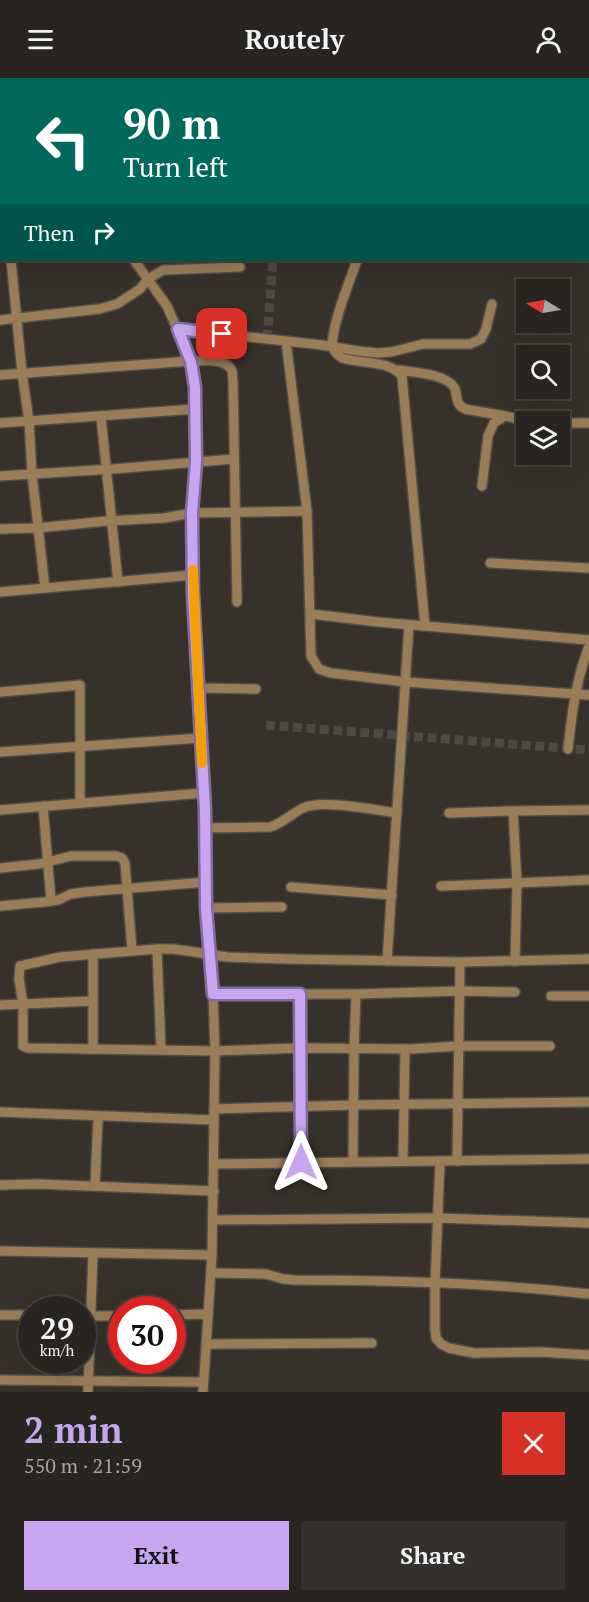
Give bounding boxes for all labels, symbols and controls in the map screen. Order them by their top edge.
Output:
text: Routely [245,21,344,57]
icon: menu [24,23,57,56]
icon: person [532,23,565,56]
text: 90 m [123,95,221,151]
icon: left [24,102,102,180]
text: Turn left [123,149,228,185]
icon: right [87,216,120,249]
text: Then [24,218,75,247]
north arrow [516,279,570,333]
map controls [516,279,570,465]
pin [196,308,247,359]
icon: arrive [205,317,238,350]
button: search [516,345,570,399]
button: layers [516,411,570,465]
position arrow [269,1130,333,1194]
speed limit sign: 30 [108,1296,186,1374]
text: 29 [40,1308,74,1348]
text: km/h [40,1340,74,1360]
text: 2 min [24,1406,122,1453]
button: close [502,1412,565,1475]
text: 550 m · 21:59 [24,1452,142,1479]
button: Exit [24,1521,289,1590]
button: Share [301,1521,565,1590]

